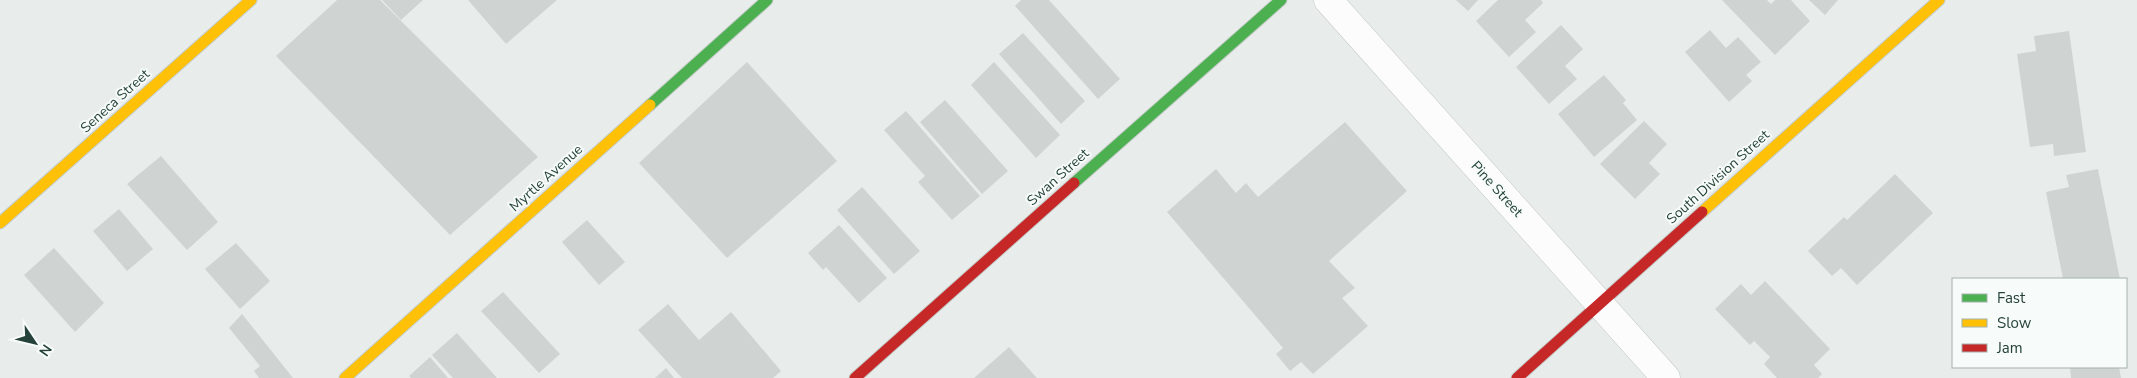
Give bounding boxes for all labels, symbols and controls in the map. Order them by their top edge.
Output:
street label: Seneca Street [76,65,154,137]
street label: South Division Street [1662,126,1774,228]
street label: Myrtle Avenue [505,140,587,216]
street label: Swan Street [1023,144,1093,210]
street label: Pine Street [1467,157,1527,221]
legend [1952,278,2127,368]
text: Fast [1997,288,2026,308]
text: Slow [1997,313,2032,333]
north arrow [10,318,60,368]
text: Jam [1996,338,2023,358]
text: N [34,340,56,360]

